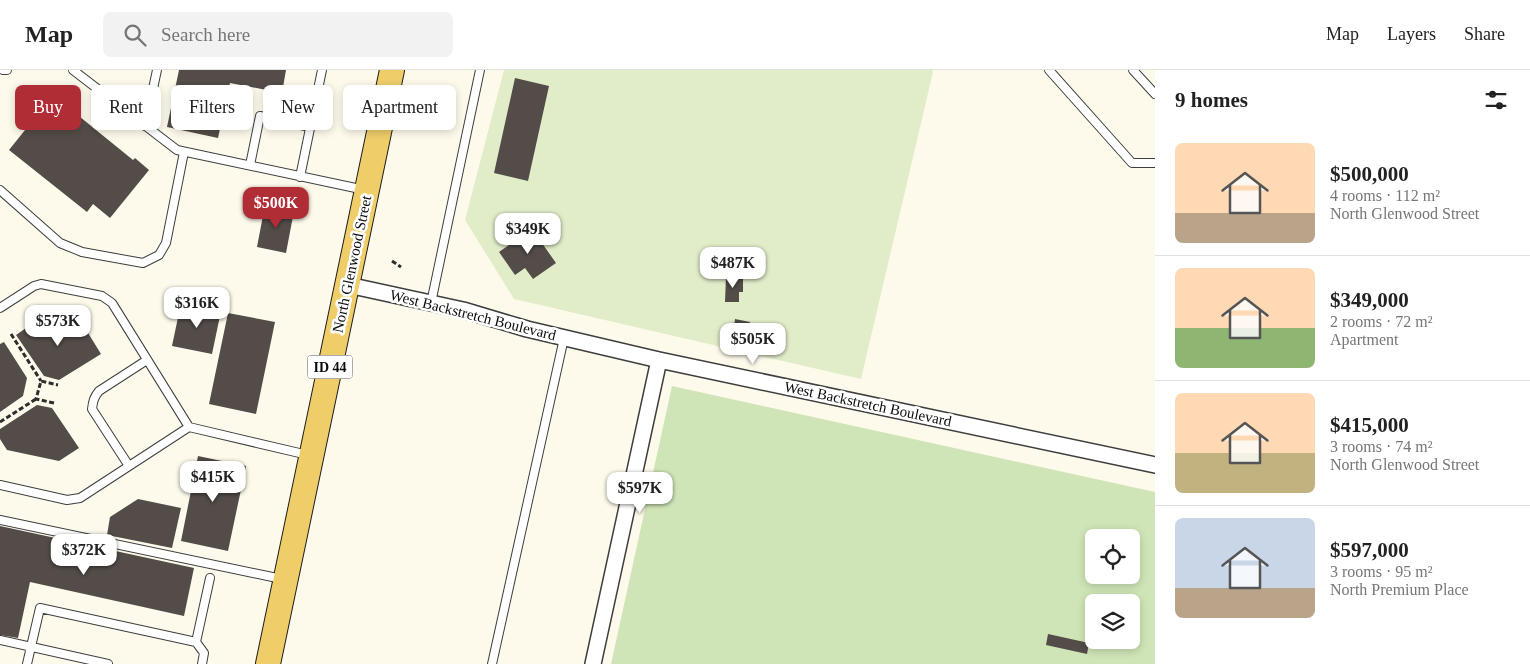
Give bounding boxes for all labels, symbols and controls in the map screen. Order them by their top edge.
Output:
search box [103,12,453,57]
text: Map [25,21,73,47]
icon: search [121,21,149,49]
text: Search here [161,24,250,45]
text: Map [1326,24,1359,44]
text: Layers [1387,24,1436,44]
text: Share [1464,24,1505,44]
chip: Buy [15,85,81,130]
chip: Rent [91,85,161,130]
chip: Filters [171,85,253,130]
chip: New [263,85,333,130]
chip: Apartment [343,85,456,130]
icon: filters [1482,86,1510,114]
text: 9 homes [1175,88,1248,112]
text: $500,000 [1330,162,1409,186]
icon: home [1215,163,1275,223]
pin: $500K [241,186,311,229]
text: 4 rooms · 112 m² [1330,187,1440,204]
street label: North Glenwood Street [330,193,375,334]
text: $500K [254,194,298,211]
text: North Glenwood Street [1330,205,1479,222]
pin: $349K [493,212,563,255]
text: $349K [506,220,550,237]
pin: $487K [698,246,768,289]
text: $487K [711,254,755,271]
pin: $316K [162,286,232,329]
street label: West Backstretch Boulevard [388,287,558,343]
icon: home [1215,288,1275,348]
text: $349,000 [1330,288,1409,312]
text: $316K [175,294,219,311]
pin: $573K [23,304,93,347]
text: $573K [36,312,80,329]
text: 2 rooms · 72 m² [1330,313,1433,330]
pin: $505K [718,322,788,365]
text: $505K [731,330,775,347]
text: Apartment [1330,331,1398,348]
road number: ID 44 [308,356,352,378]
street label: West Backstretch Boulevard [783,378,953,430]
icon: home [1215,413,1275,473]
text: $415,000 [1330,413,1409,437]
text: 3 rooms · 74 m² [1330,438,1433,455]
text: North Glenwood Street [1330,456,1479,473]
pin: $415K [178,460,248,503]
text: $415K [191,468,235,485]
pin: $597K [605,472,675,514]
text: $597K [618,479,662,496]
map controls [1085,529,1140,649]
button: locate [1085,529,1140,584]
pin: $372K [49,534,119,576]
icon: home [1215,538,1275,598]
text: $597,000 [1330,538,1409,562]
text: $372K [62,541,106,558]
text: 3 rooms · 95 m² [1330,563,1433,580]
text: North Premium Place [1330,581,1469,598]
button: layers [1085,594,1140,649]

